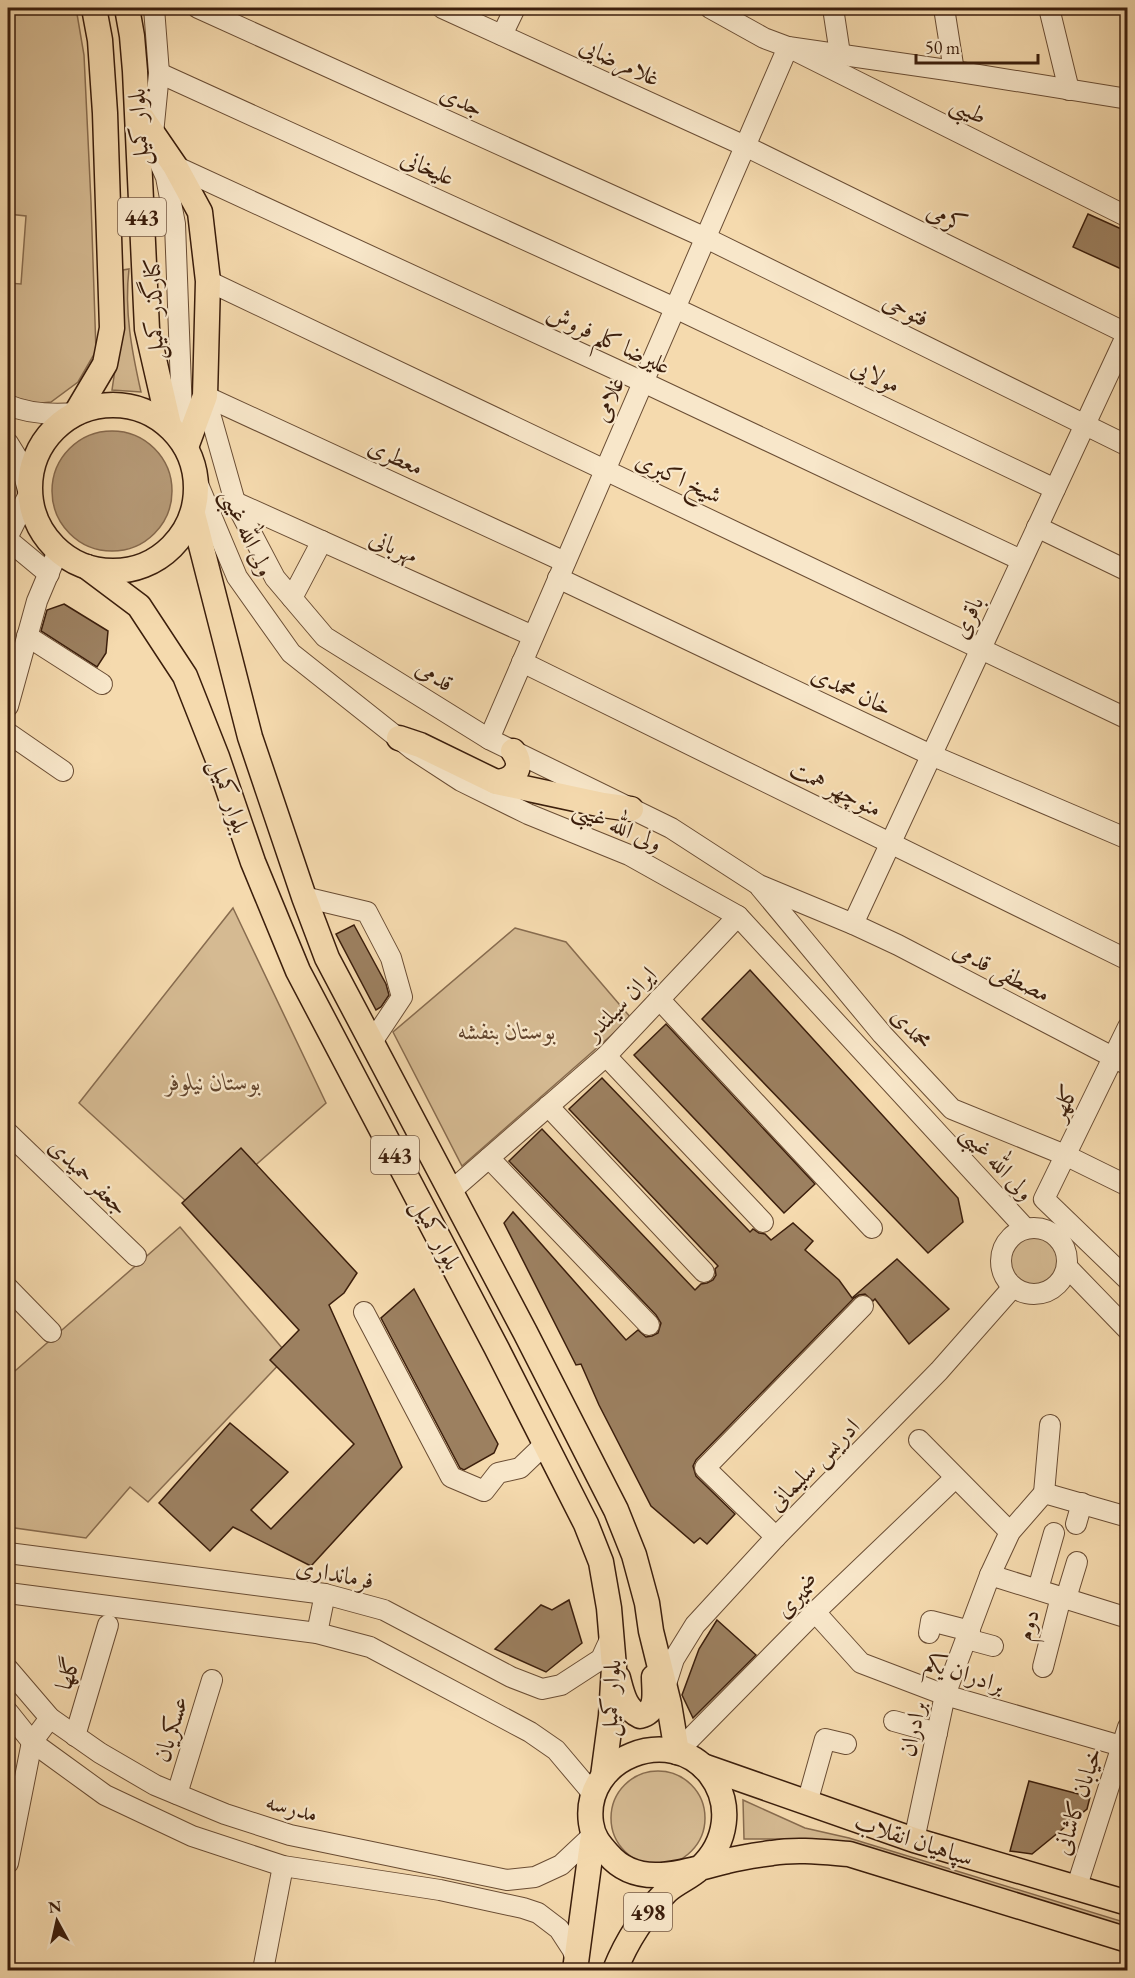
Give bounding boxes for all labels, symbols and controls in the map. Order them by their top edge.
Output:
scale bar [916,27,1038,65]
street label: غلامرضایی [574,29,665,95]
text: 50 m [925,36,960,59]
street label: جدی [436,77,488,123]
street label: بلوار کمیل [120,87,158,166]
street label: طیبی [943,87,992,136]
street label: علیخانی [396,141,460,193]
street label: کرمی [922,194,972,240]
road number: 443 [118,198,166,236]
street label: کنارگذر کمیل [135,258,172,360]
street label: فتوحی [878,285,934,333]
street label: علیرضا کلم فروش [538,297,676,389]
street label: مولایی [847,350,905,400]
street label: غلامی [585,371,631,427]
street label: معطری [363,430,429,482]
street label: شیخ اکبری [628,443,727,516]
street label: ولی الله غیبی [210,482,285,583]
street label: مهربانی [365,522,423,570]
street label: باقری [944,591,990,643]
street label: قدمی [410,652,460,698]
street label: خان محمدی [807,658,897,722]
street label: منوچهر همت [784,752,887,824]
street label: بلوار کمیل [201,754,257,838]
street label: ولی الله غیبی [567,789,669,863]
street label: مصطفی قدمی [947,933,1056,1011]
street label: ایران سیلندر [576,959,663,1048]
street label: محمدی [885,1000,939,1056]
park label: بوستان بنفشه [458,1015,556,1046]
park label: بوستان نیلوفر [163,1066,261,1097]
street label: کلهر [1040,1079,1085,1128]
street label: ولی الله غیبی [951,1115,1044,1210]
street label: جعفر حمیدی [42,1130,136,1222]
road number: 443 [371,1136,419,1174]
street label: بلوار کمیل [403,1193,469,1276]
street label: ادریس سلیمانی [760,1411,867,1518]
street label: فرمانداری [293,1550,377,1596]
street label: ضمیری [768,1566,826,1624]
street label: دوم [1008,1606,1052,1646]
street label: برادران یکم [919,1646,1009,1707]
street label: گلها [47,1652,87,1694]
street label: بلوار کمیل [592,1659,630,1738]
street label: عسکریان [145,1692,195,1766]
street label: برادران [891,1698,933,1760]
street label: خیابان کاشانی [1045,1743,1109,1859]
street label: مدرسه [262,1785,322,1829]
street label: سپاهیان انقلاب [850,1805,977,1874]
north arrow [27,1891,87,1951]
road number: 498 [624,1893,672,1931]
text: N [47,1895,63,1918]

